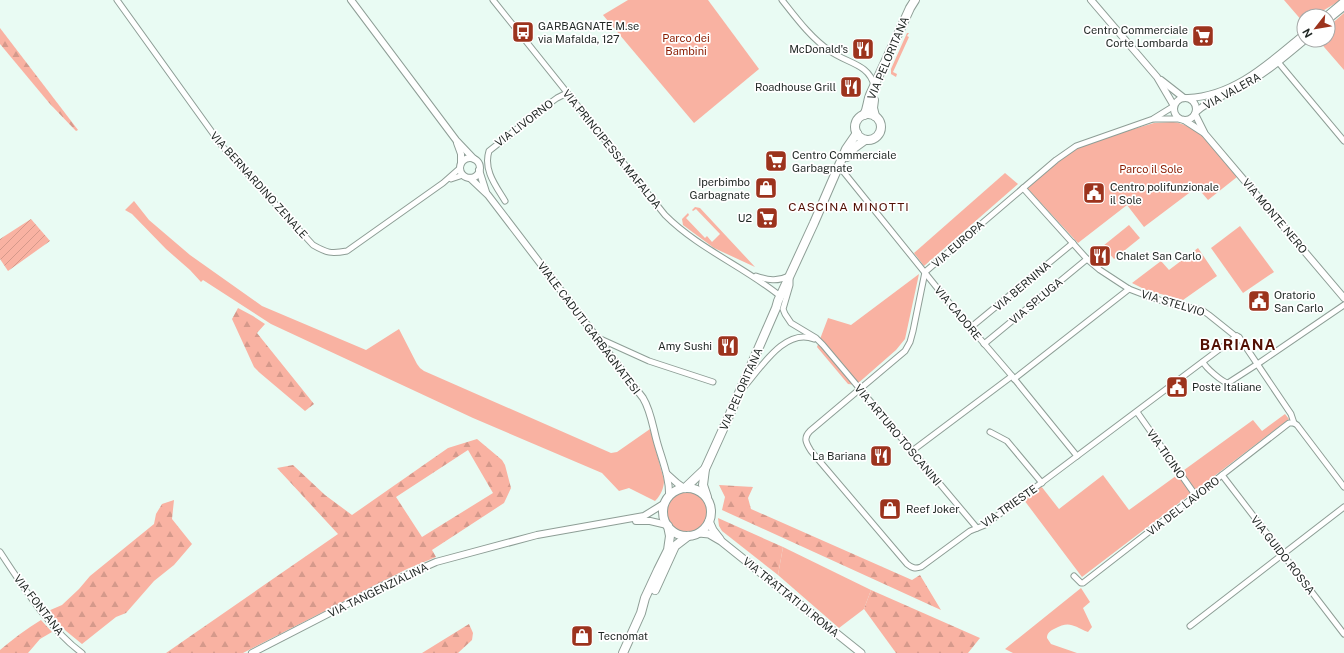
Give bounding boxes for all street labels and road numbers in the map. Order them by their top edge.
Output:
street label: VIA PELORITANA [865,14,911,101]
street label: VIA VALERA [1201,70,1263,112]
street label: VIA PRINCIPESSA MAFALDA [560,87,664,211]
street label: VIA LIVORNO [493,97,555,149]
street label: VIA BERNARDINO ZENALE [208,129,310,241]
street label: VIA MONTE NERO [1240,176,1310,256]
street label: VIA EUROPA [930,218,987,270]
street label: VIA BERNINA [991,259,1053,313]
street label: VIALE CADUTI GARBAGNATESI [535,260,643,396]
street label: VIA SPLUGA [1007,275,1065,327]
street label: VIA CADORE [932,284,984,342]
street label: VIA STELVIO [1140,288,1206,318]
street label: VIA PELORITANA [717,346,765,432]
street label: VIA ARTURO TOSCANINI [852,382,944,488]
street label: VIA TICINO [1145,427,1187,481]
street label: VIA DEL LAVORO [1145,474,1221,538]
street label: VIA TRIESTE [979,482,1039,530]
street label: VIA GUIDO ROSSA [1249,513,1317,597]
street label: VIA TRATTATI DI ROMA [741,555,841,639]
street label: VIA TANGENZIALINA [326,561,430,619]
street label: VIA FONTANA [12,572,66,638]

